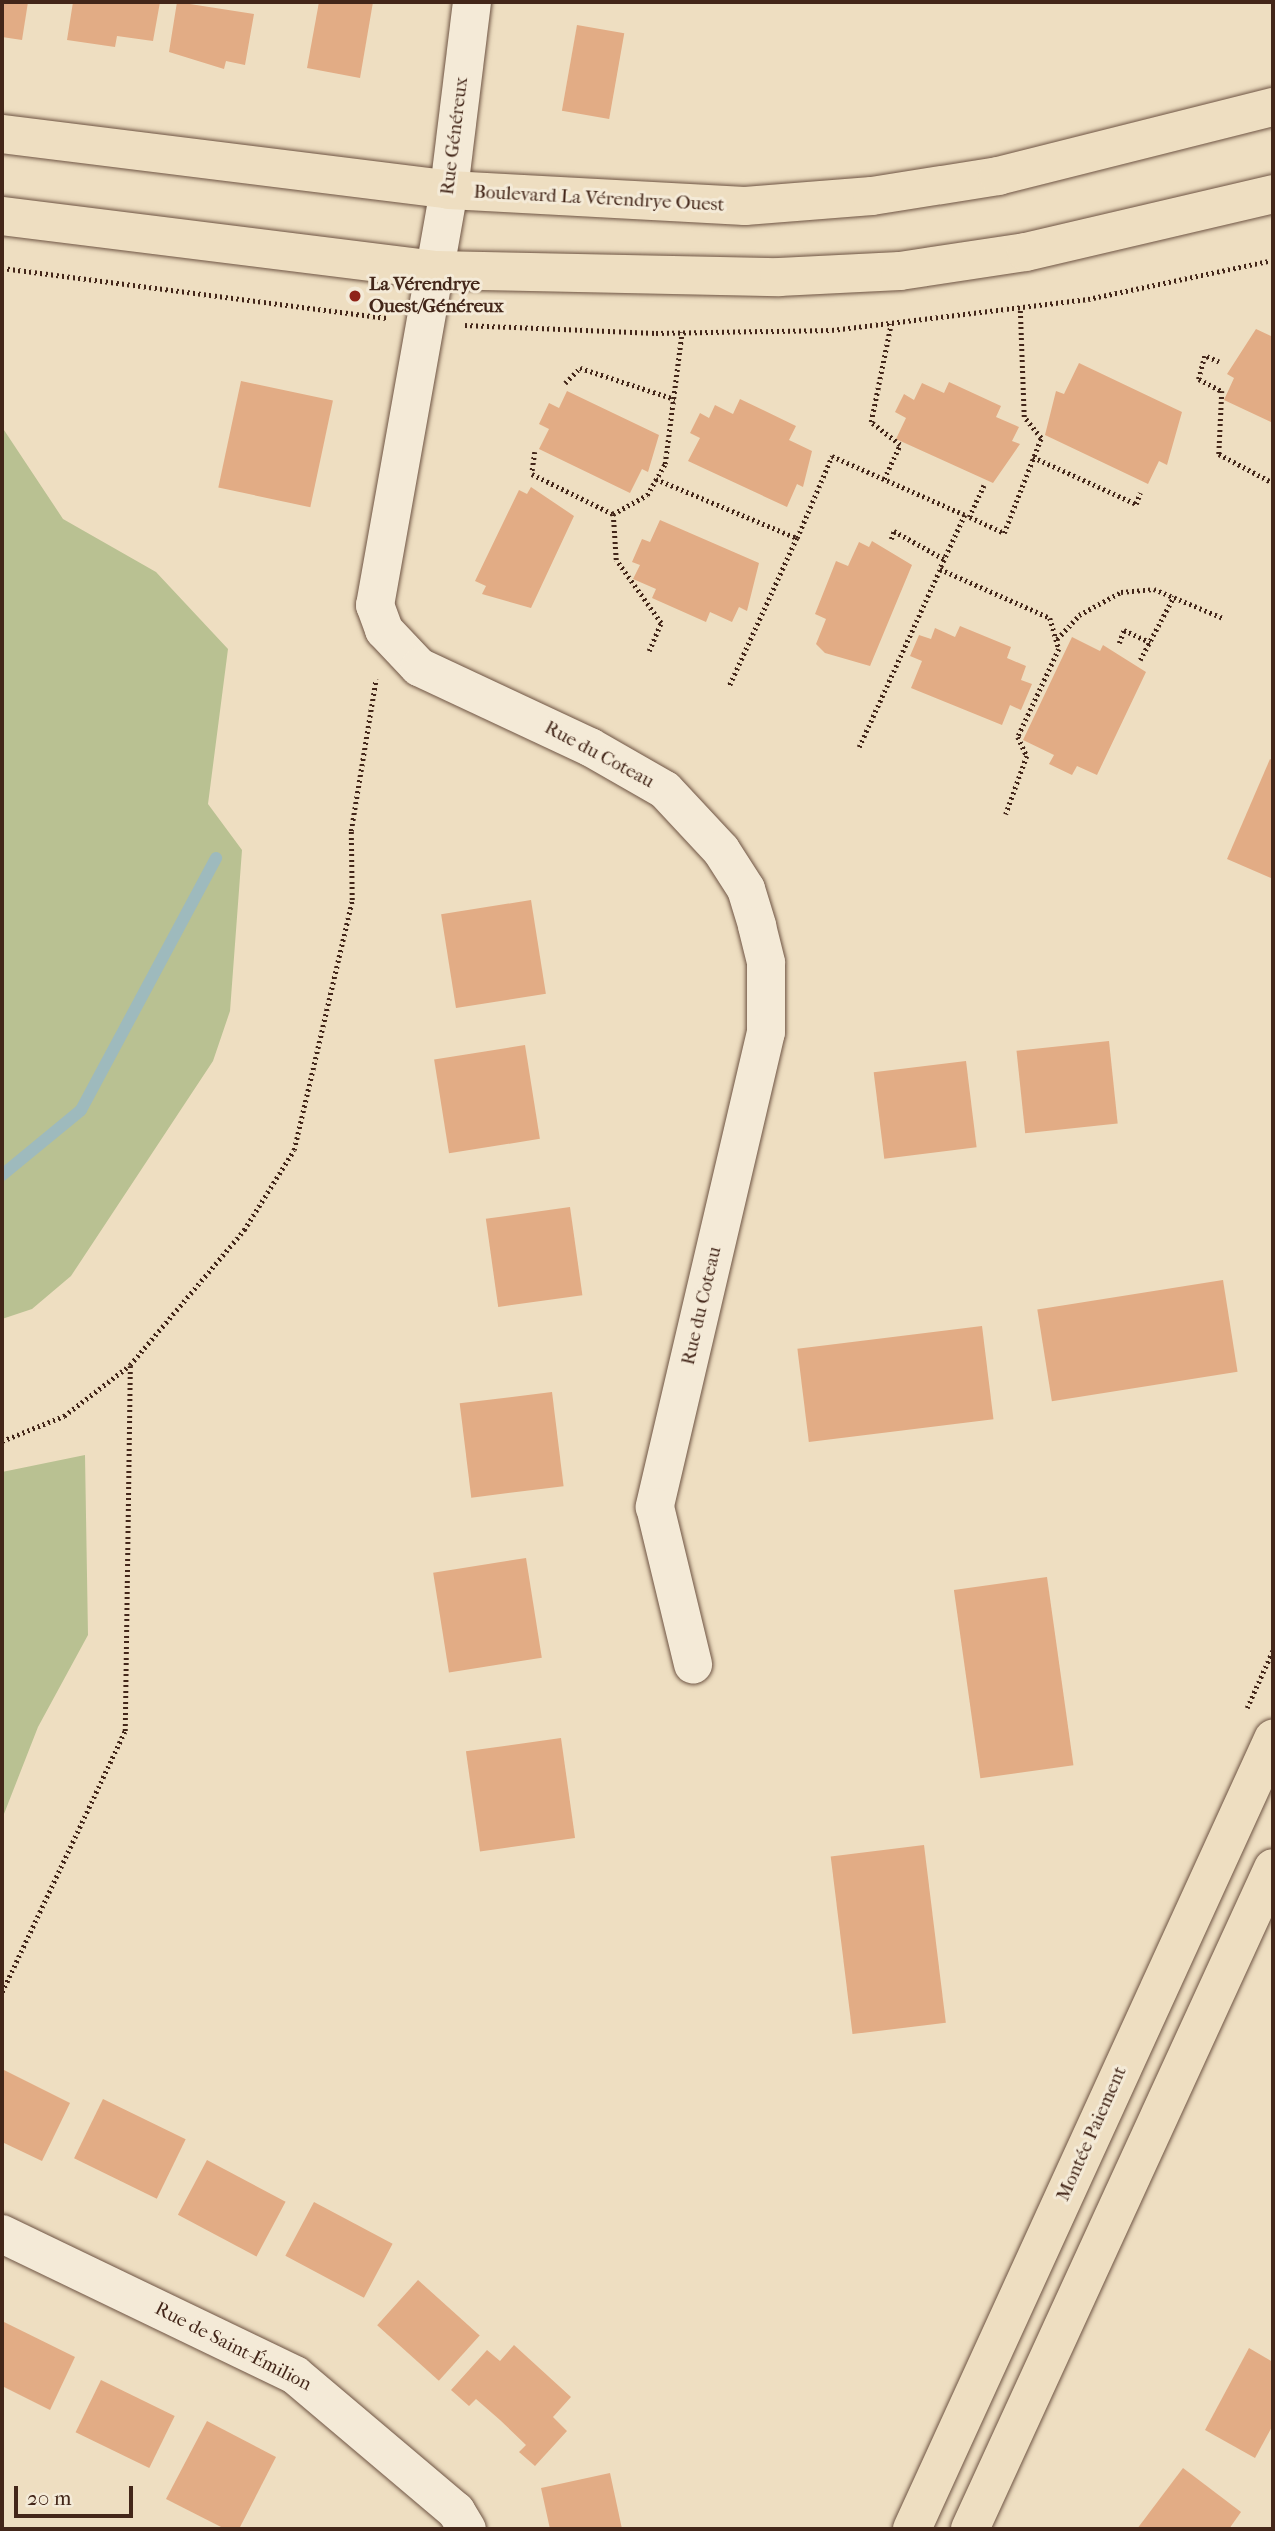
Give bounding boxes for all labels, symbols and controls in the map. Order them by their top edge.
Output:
street label: Rue Généreux [436,76,474,196]
street label: Boulevard La Vérendrye Ouest [473,181,725,217]
place label: La Vérendrye Ouest/Généreux [369,274,504,318]
marker: La Vérendrye Ouest/Généreux [347,288,363,304]
street label: Rue du Coteau [540,717,658,793]
street label: Rue du Coteau [677,1245,727,1367]
street label: Montée Paiement [1052,2063,1132,2205]
street label: Rue de Saint-Émilion [151,2298,315,2396]
scale bar [18,2472,136,2516]
text: 20 m [27,2486,71,2510]

